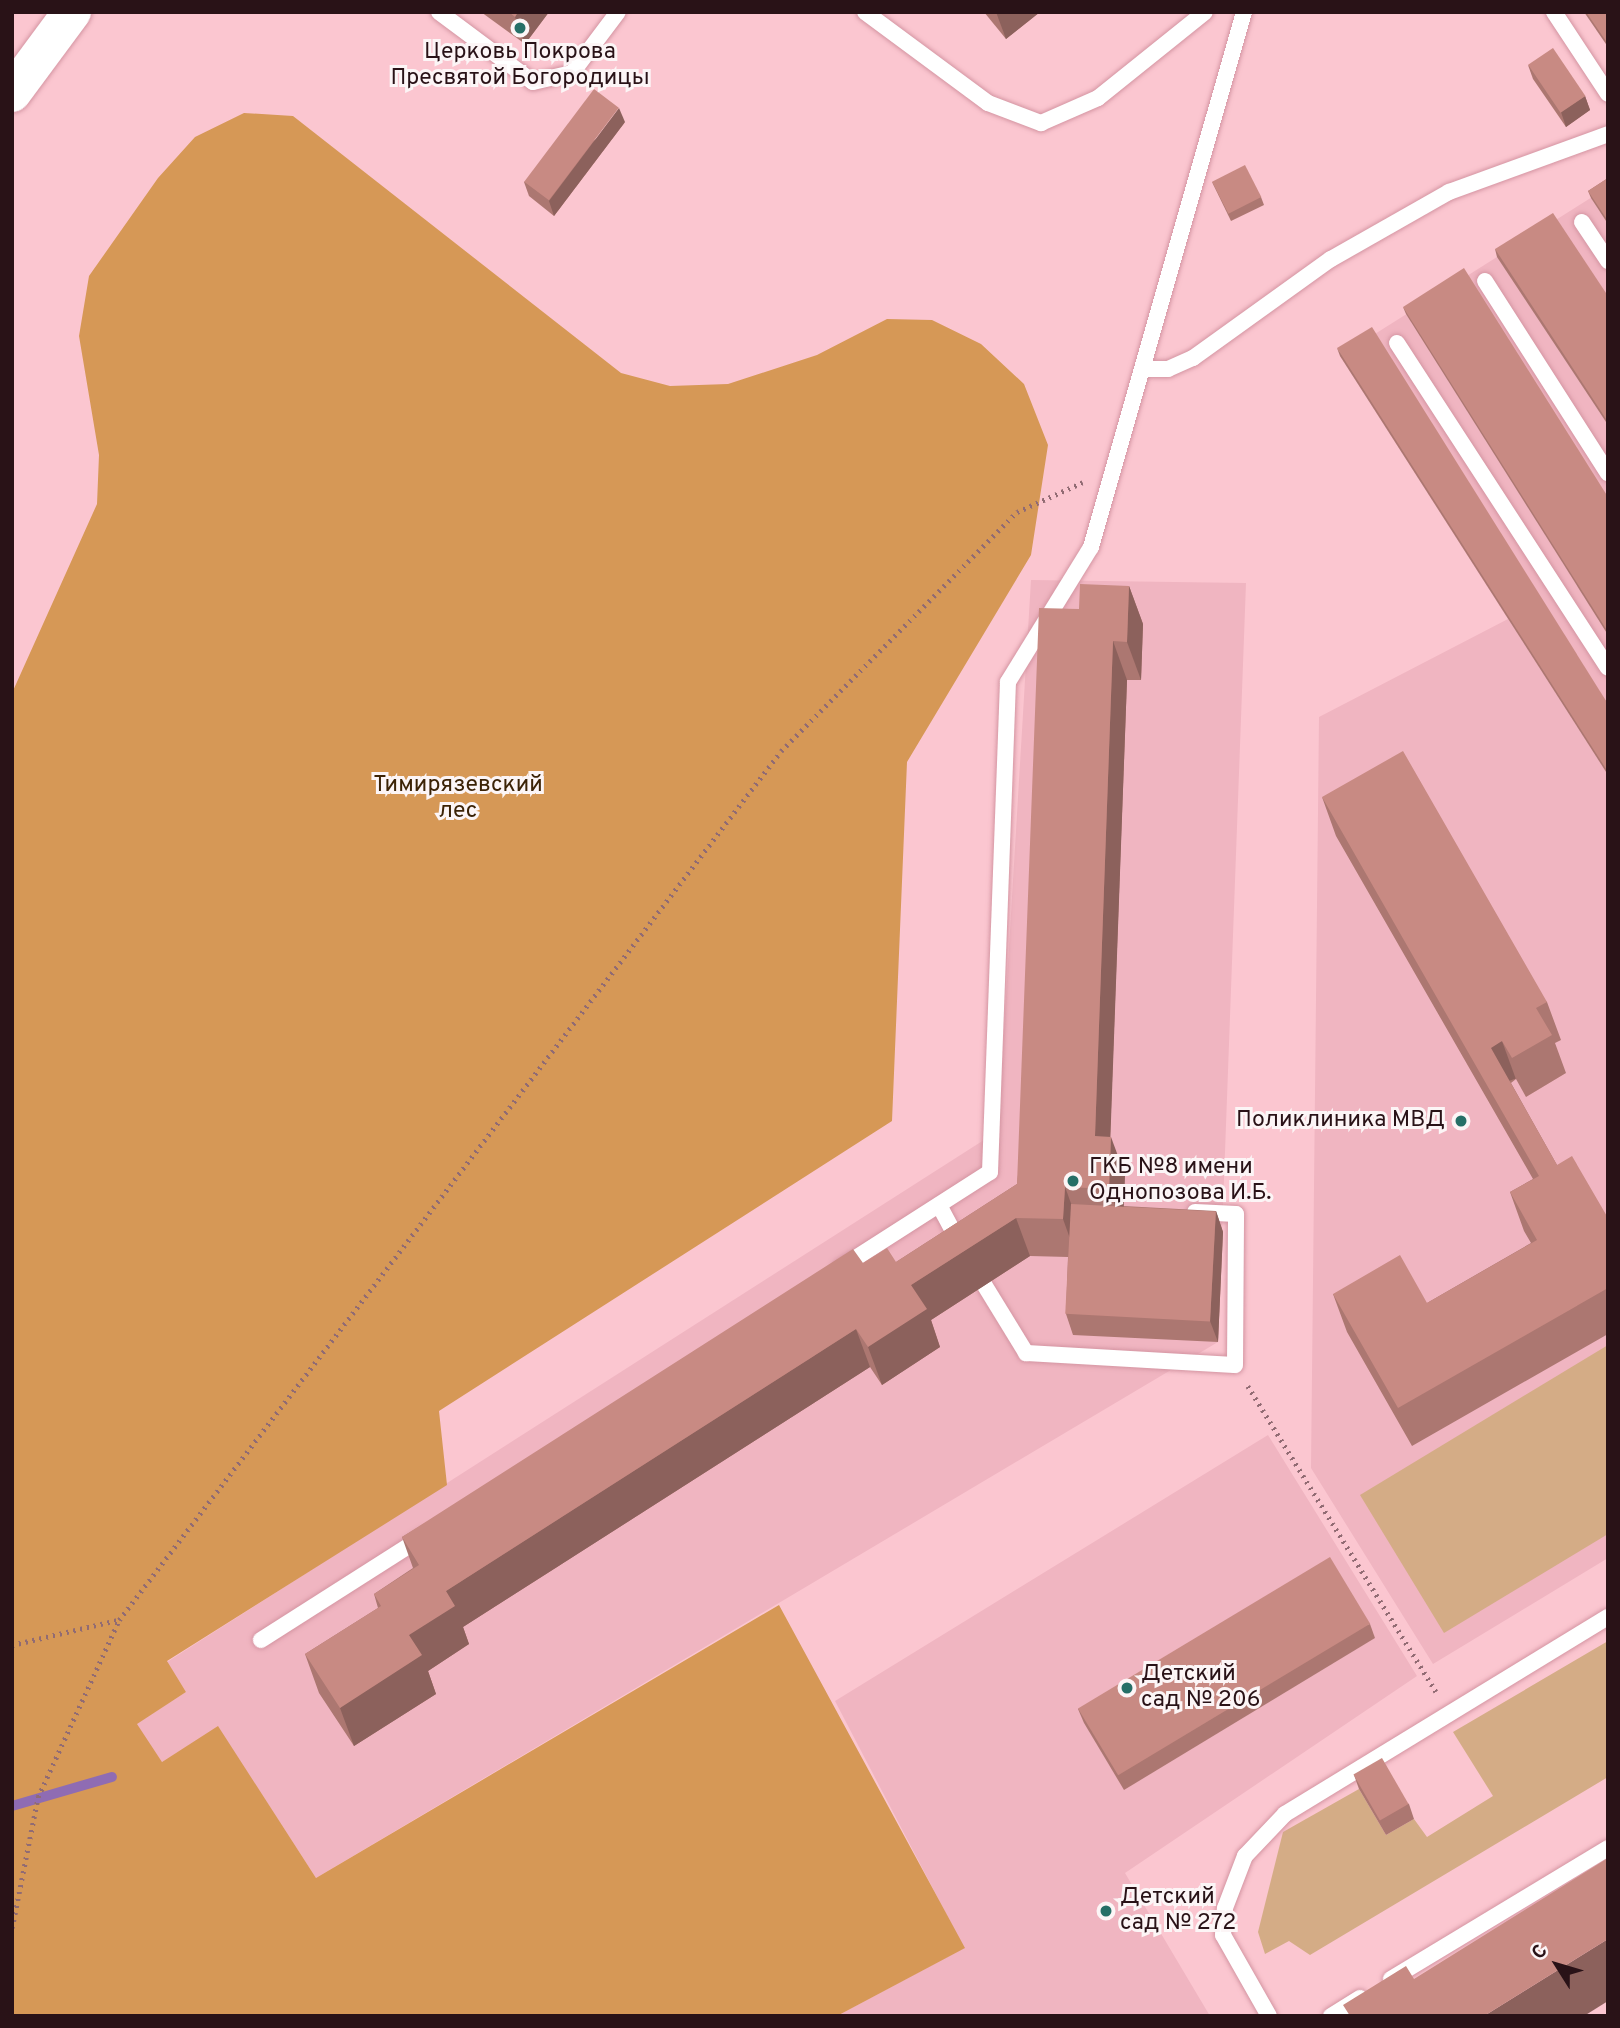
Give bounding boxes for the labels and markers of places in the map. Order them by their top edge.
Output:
marker: Церковь Покрова Пресвятой Богородицы [512,20,528,36]
place label: Церковь Покрова Пресвятой Богородицы [390,39,650,93]
place label: Поликлиника МВД [1236,1107,1445,1135]
marker: Поликлиника МВД [1451,1111,1471,1131]
place label: ГКБ №8 имени Однопозова И.Б. [1089,1154,1272,1208]
marker: ГКБ №8 имени Однопозова И.Б. [1063,1171,1083,1191]
place label: Детский сад № 206 [1141,1661,1260,1715]
marker: Детский сад № 206 [1119,1680,1135,1696]
place label: Детский сад № 272 [1120,1884,1236,1938]
marker: Детский сад № 272 [1098,1903,1114,1919]

